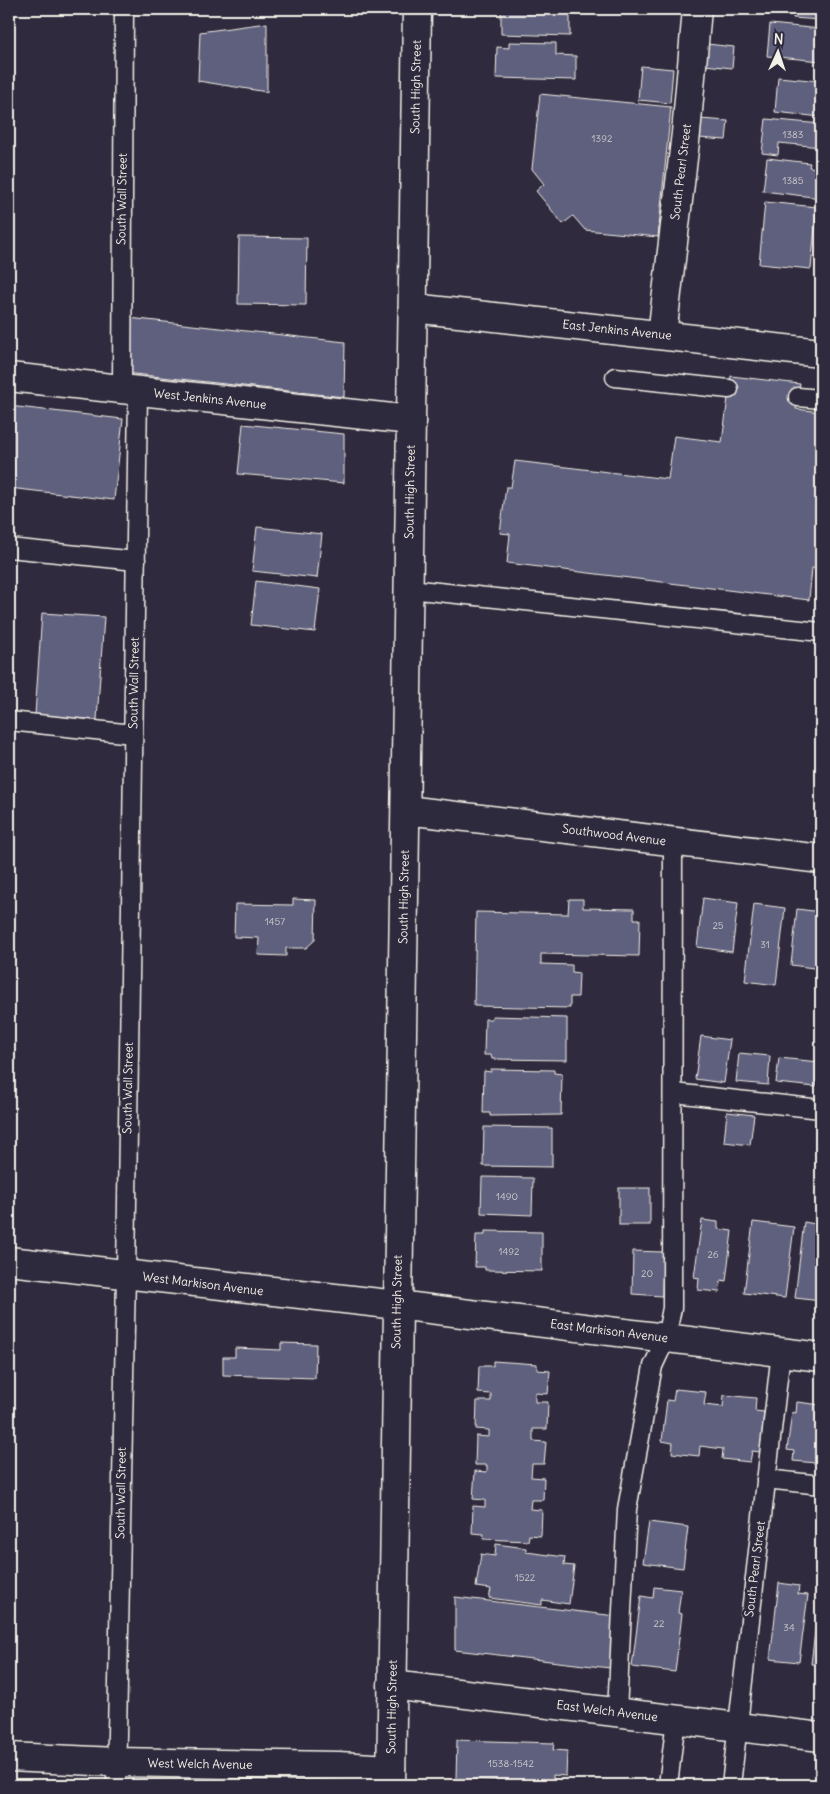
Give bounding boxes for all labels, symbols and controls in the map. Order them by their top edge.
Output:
north arrow [752,28,802,78]
text: N [773,30,784,48]
street label: South High Street [407,40,424,134]
street label: South Pearl Street [667,123,694,221]
house number: 1383 [782,128,804,141]
house number: 1392 [592,132,613,145]
street label: South Wall Street [113,153,130,245]
house number: 1385 [782,174,804,187]
street label: East Jenkins Avenue [562,316,672,343]
street label: West Jenkins Avenue [153,385,267,412]
street label: South High Street [401,445,418,539]
street label: South Wall Street [125,637,142,729]
street label: Southwood Avenue [561,821,667,848]
street label: South High Street [395,850,412,944]
house number: 1457 [265,915,285,928]
house number: 25 [712,919,724,932]
house number: 31 [760,938,770,951]
street label: South Wall Street [119,1042,136,1134]
house number: 1490 [496,1190,518,1203]
house number: 1492 [499,1245,520,1258]
house number: 26 [707,1248,719,1261]
street label: South High Street [388,1255,405,1349]
house number: 20 [641,1267,653,1280]
street label: West Markison Avenue [142,1269,264,1298]
street label: East Markison Avenue [549,1316,669,1345]
street label: South Wall Street [112,1447,129,1539]
street label: South Pearl Street [741,1520,768,1618]
house number: 1522 [515,1571,536,1584]
house number: 22 [654,1617,665,1630]
house number: 34 [783,1621,795,1634]
street label: South High Street [383,1660,400,1754]
street label: East Welch Avenue [556,1697,659,1724]
street label: West Welch Avenue [147,1755,253,1772]
house number: 1538-1542 [488,1757,534,1770]

